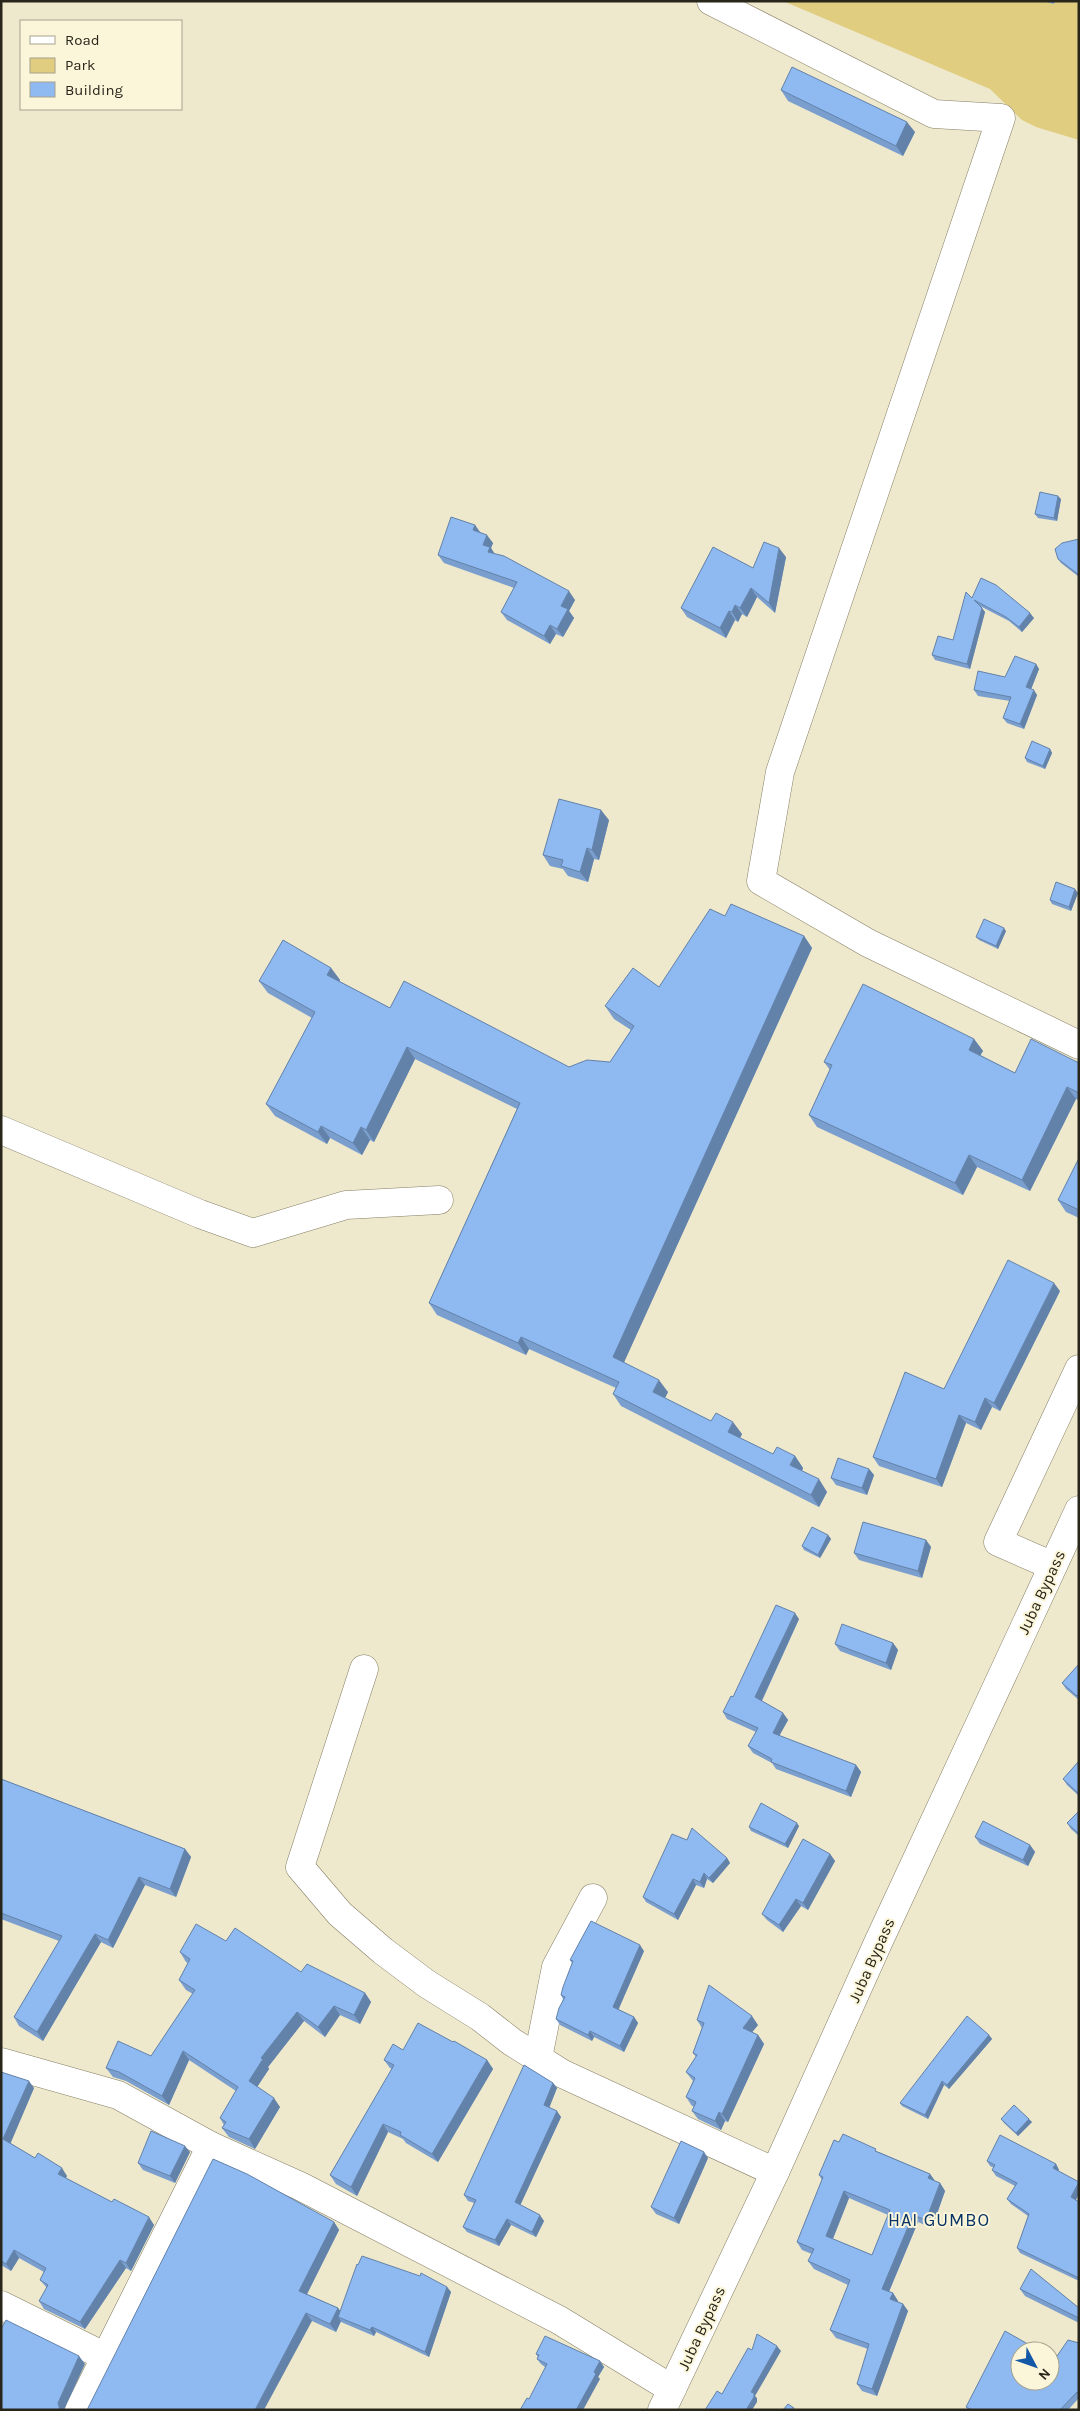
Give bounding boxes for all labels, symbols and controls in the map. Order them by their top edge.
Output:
legend [20,20,182,110]
text: Road [65,31,100,49]
text: Park [65,56,95,74]
text: Building [65,81,123,99]
street label: Juba Bypass [1014,1547,1069,1637]
street label: Juba Bypass [844,1915,899,2005]
district label: HAI GUMBO [888,2209,990,2231]
street label: Juba Bypass [674,2283,729,2373]
north arrow [1010,2341,1060,2391]
text: N [1035,2365,1054,2384]

